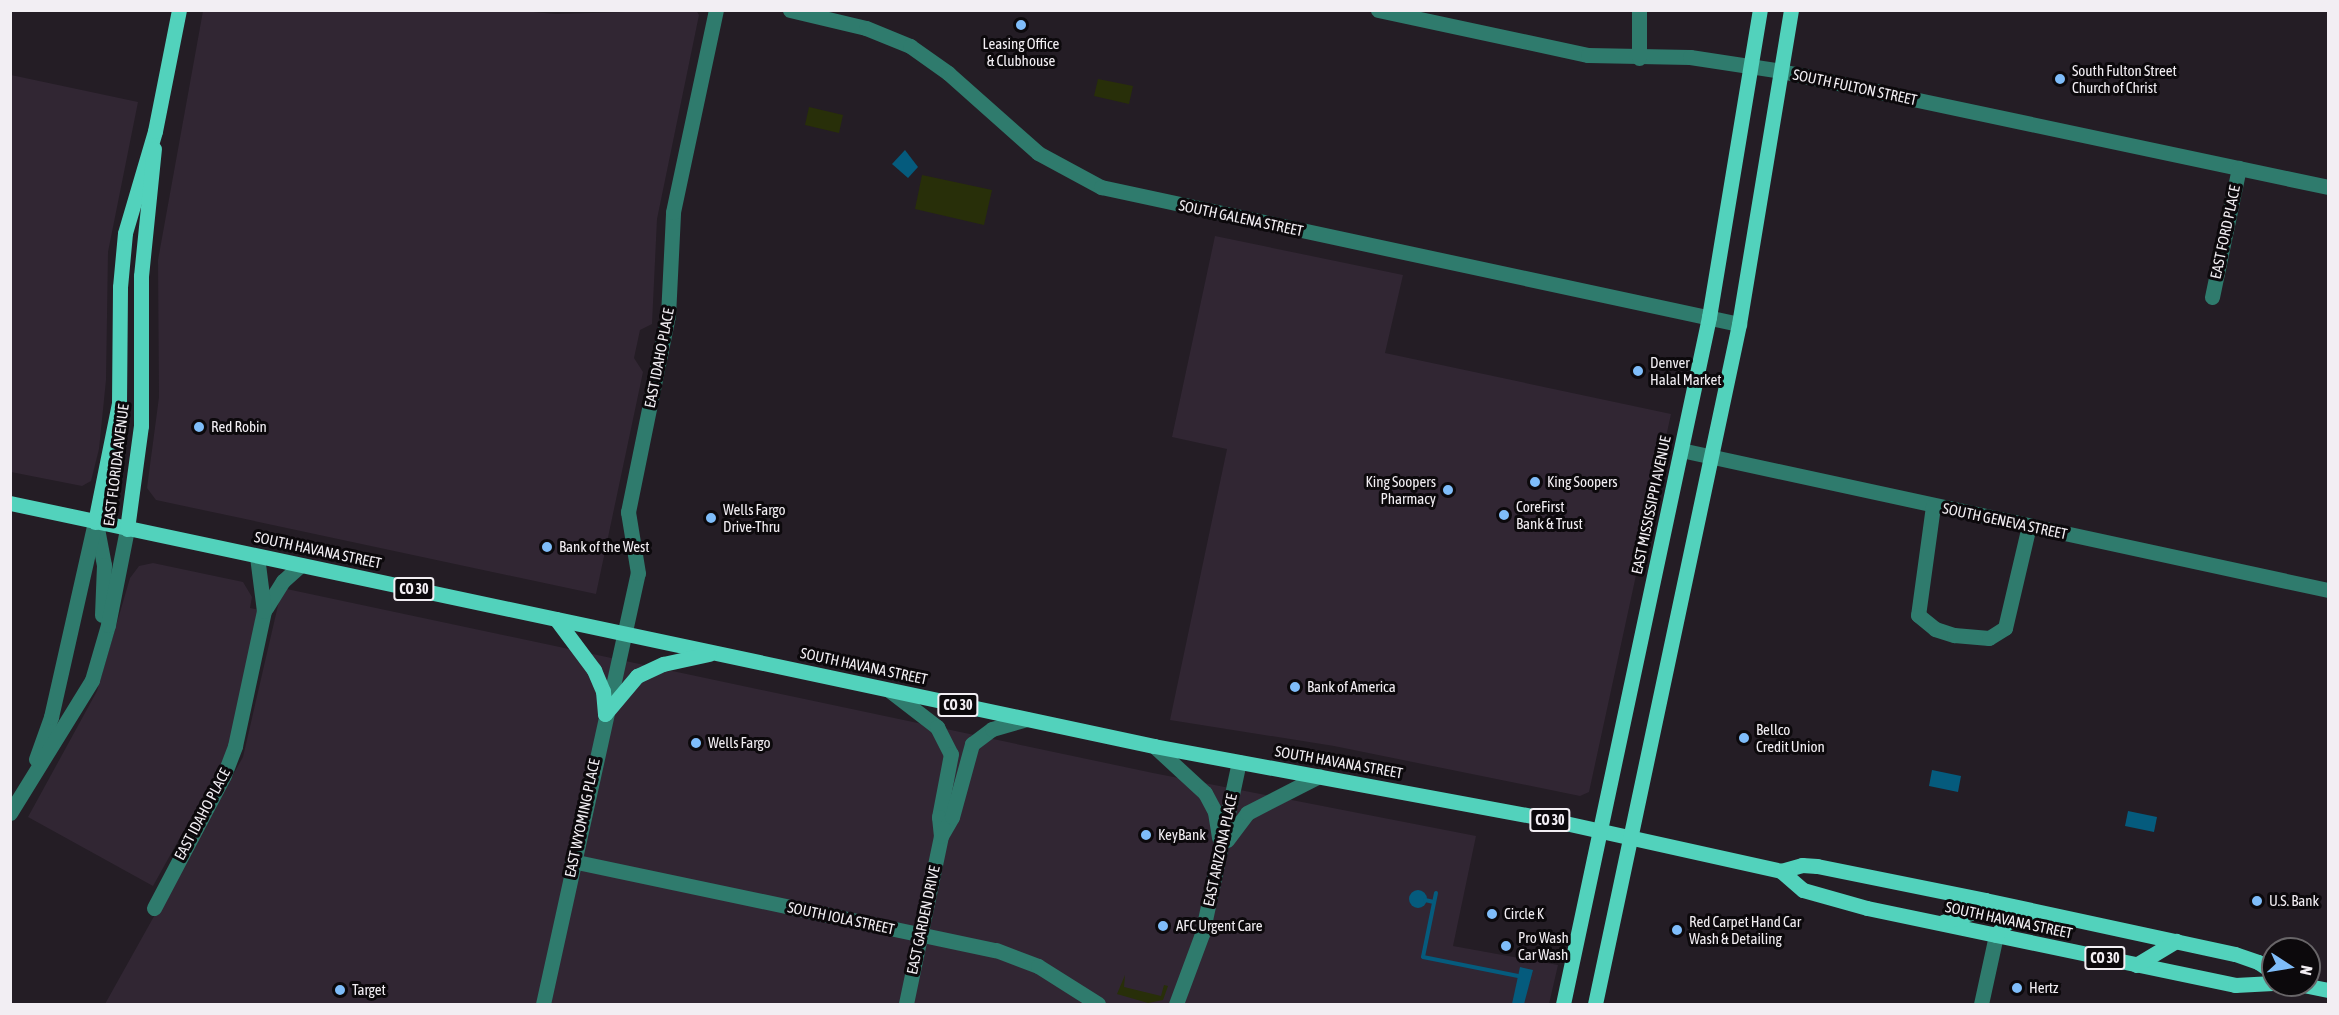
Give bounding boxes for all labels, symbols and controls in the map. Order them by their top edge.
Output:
marker: Leasing Office & Clubhouse [1014,18,1028,32]
place label: Leasing Office & Clubhouse [983,34,1059,69]
place label: South Fulton Street Church of Christ [2072,61,2177,96]
street label: SOUTH FULTON STREET [1791,65,1919,109]
marker: South Fulton Street Church of Christ [2053,72,2067,86]
street label: EAST FORD PLACE [2206,184,2244,280]
street label: SOUTH GALENA STREET [1177,196,1305,240]
street label: EAST IDAHO PLACE [640,306,678,410]
place label: Denver Halal Market [1650,353,1722,388]
marker: Denver Halal Market [1631,364,1645,378]
street label: EAST FLORIDA AVENUE [100,403,132,527]
place label: Red Robin [211,418,267,436]
marker: Red Robin [192,420,206,434]
street label: EAST MISSISSIPPI AVENUE [1628,434,1674,576]
place label: King Soopers Pharmacy [1365,472,1436,507]
place label: King Soopers [1547,473,1618,491]
marker: King Soopers [1528,475,1542,489]
marker: King Soopers Pharmacy [1441,483,1455,497]
place label: CoreFirst Bank & Trust [1516,497,1583,532]
street label: SOUTH GENEVA STREET [1941,499,2069,543]
place label: Wells Fargo Drive-Thru [723,500,785,535]
marker: CoreFirst Bank & Trust [1497,508,1511,522]
marker: Wells Fargo Drive-Thru [704,511,718,525]
street label: SOUTH HAVANA STREET [253,528,383,572]
place label: Bank of the West [559,538,650,556]
marker: Bank of the West [540,540,554,554]
road number: CO 30 [393,578,435,600]
street label: SOUTH HAVANA STREET [799,644,929,688]
place label: Bank of America [1307,678,1396,696]
marker: Bank of America [1288,680,1302,694]
road number: CO 30 [937,694,979,716]
place label: Bellco Credit Union [1756,720,1825,755]
marker: Bellco Credit Union [1737,731,1751,745]
place label: Wells Fargo [708,734,770,752]
marker: Wells Fargo [689,736,703,750]
street label: SOUTH HAVANA STREET [1274,742,1404,782]
street label: EAST WYOMING PLACE [561,757,603,879]
street label: EAST IDAHO PLACE [170,765,234,863]
street label: EAST ARIZONA PLACE [1199,792,1241,908]
road number: CO 30 [1529,809,1571,831]
place label: KeyBank [1158,826,1206,844]
marker: KeyBank [1139,828,1153,842]
street label: EAST GARDEN DRIVE [903,864,943,976]
place label: U.S. Bank [2269,892,2319,910]
marker: U.S. Bank [2250,894,2264,908]
street label: SOUTH IOLA STREET [786,898,896,938]
street label: SOUTH HAVANA STREET [1944,898,2074,942]
place label: Circle K [1504,905,1544,923]
marker: Circle K [1485,907,1499,921]
place label: Red Carpet Hand Car Wash & Detailing [1689,912,1801,947]
marker: AFC Urgent Care [1154,917,1172,935]
place label: AFC Urgent Care [1176,917,1263,935]
marker: Red Carpet Hand Car Wash & Detailing [1670,923,1684,937]
place label: Pro Wash Car Wash [1518,928,1569,963]
north arrow [2261,937,2321,997]
marker: Pro Wash Car Wash [1499,939,1513,953]
road number: CO 30 [2084,947,2126,969]
text: N [2297,964,2316,977]
place label: Hertz [2029,979,2059,997]
place label: Target [352,981,386,999]
marker: Hertz [2010,981,2024,995]
marker: Target [333,983,347,997]

